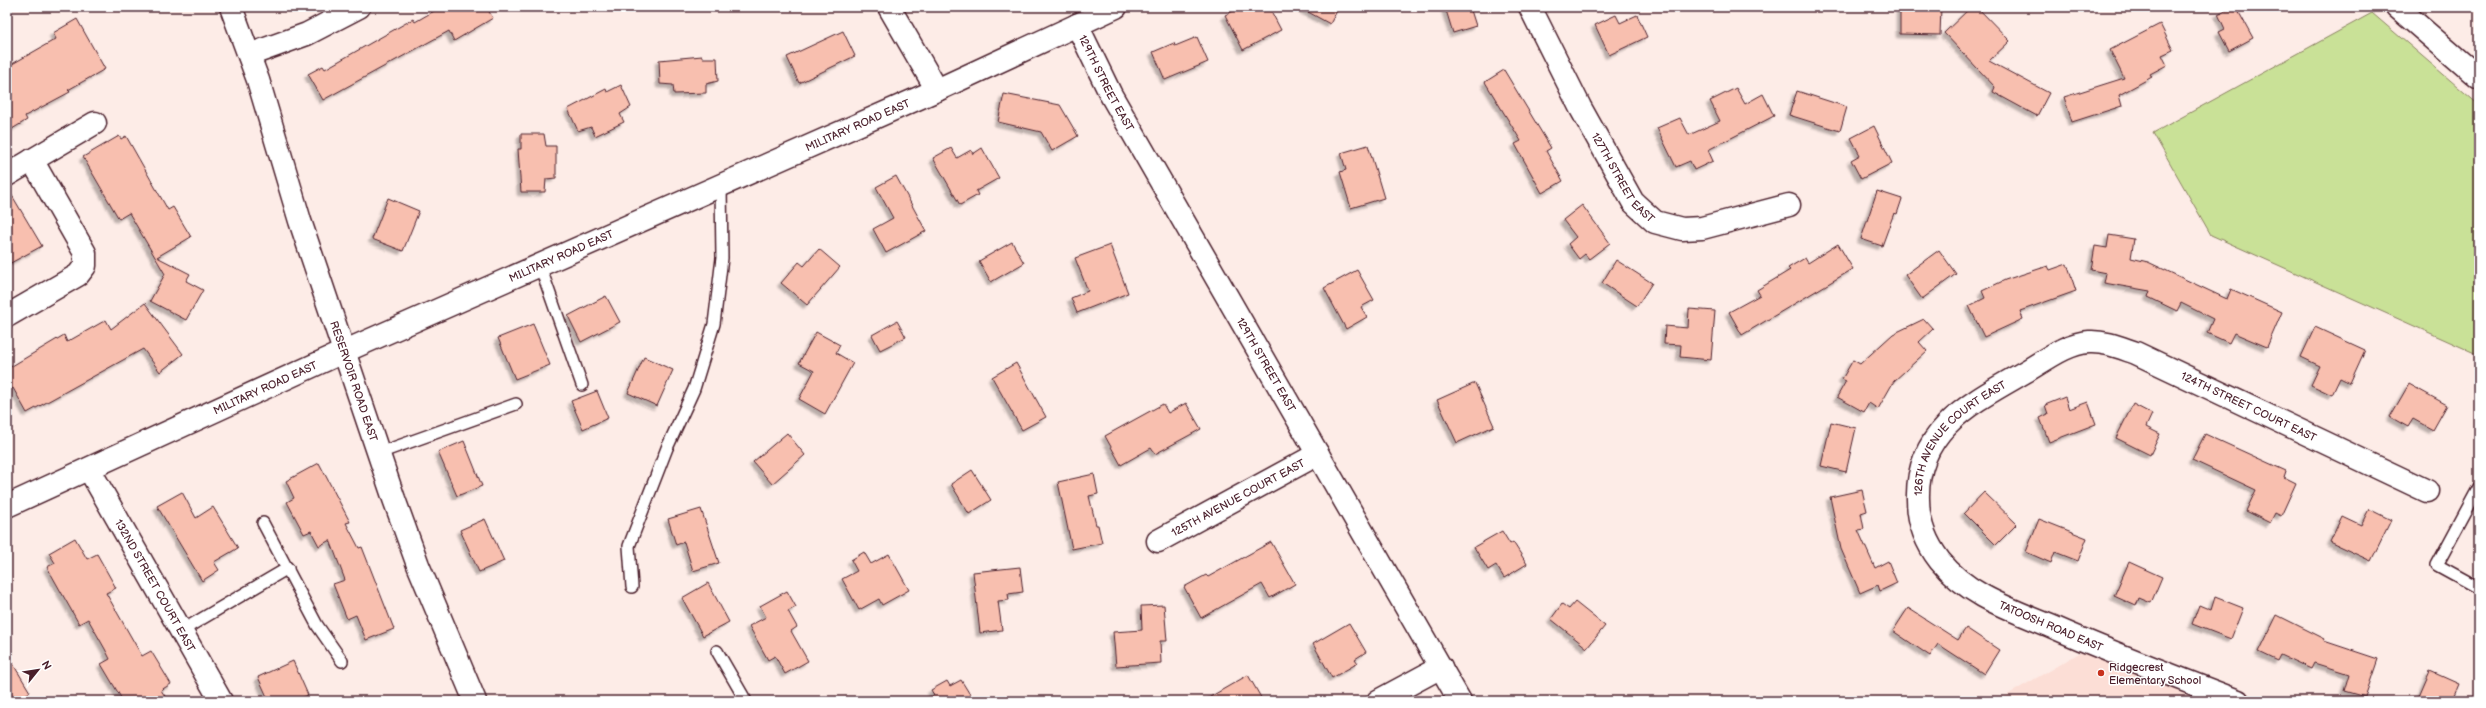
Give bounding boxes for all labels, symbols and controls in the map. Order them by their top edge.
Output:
street label: 129TH STREET EAST [1076,33,1137,134]
street label: MILITARY ROAD EAST [803,97,912,154]
street label: 127TH STREET EAST [1589,131,1657,226]
street label: MILITARY ROAD EAST [507,227,616,285]
street label: 129TH STREET EAST [1234,315,1298,415]
street label: RESERVOIR ROAD EAST [327,319,380,444]
street label: MILITARY ROAD EAST [211,359,320,418]
street label: 124TH STREET COURT EAST [2179,369,2319,445]
street label: 126TH AVENUE COURT EAST [1912,378,2009,496]
street label: 125TH AVENUE COURT EAST [1169,456,1307,539]
street label: 132ND STREET COURT EAST [112,517,198,655]
street label: TATOOSH ROAD EAST [1997,599,2105,654]
north arrow [18,650,58,690]
text: N [39,658,54,672]
place label: Ridgecrest Elementary School [2109,661,2201,687]
marker: Ridgecrest Elementary School [2096,668,2106,678]

